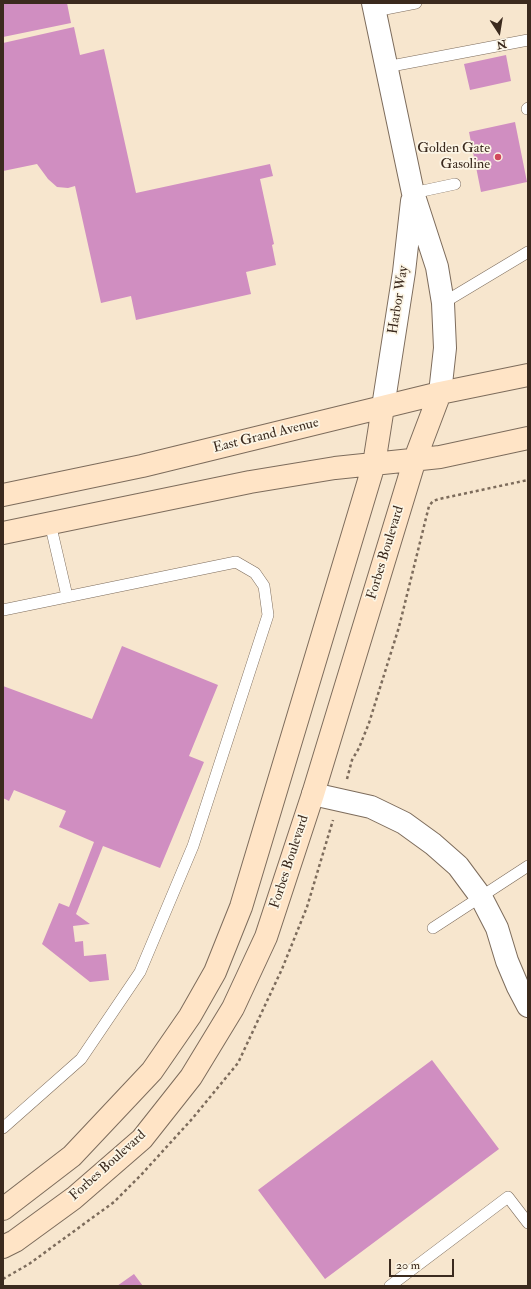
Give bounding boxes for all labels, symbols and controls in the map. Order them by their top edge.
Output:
north arrow [479,12,519,52]
text: N [495,37,508,52]
place label: Golden Gate Gasoline [417,141,490,174]
marker: Golden Gate Gasoline [493,152,503,162]
street label: Harbor Way [385,265,413,335]
street label: East Grand Avenue [211,415,321,457]
street label: Forbes Boulevard [364,504,408,602]
street label: Forbes Boulevard [267,813,313,911]
street label: Forbes Boulevard [66,1127,150,1205]
scale bar [391,1251,456,1277]
text: 20 m [396,1258,420,1273]

